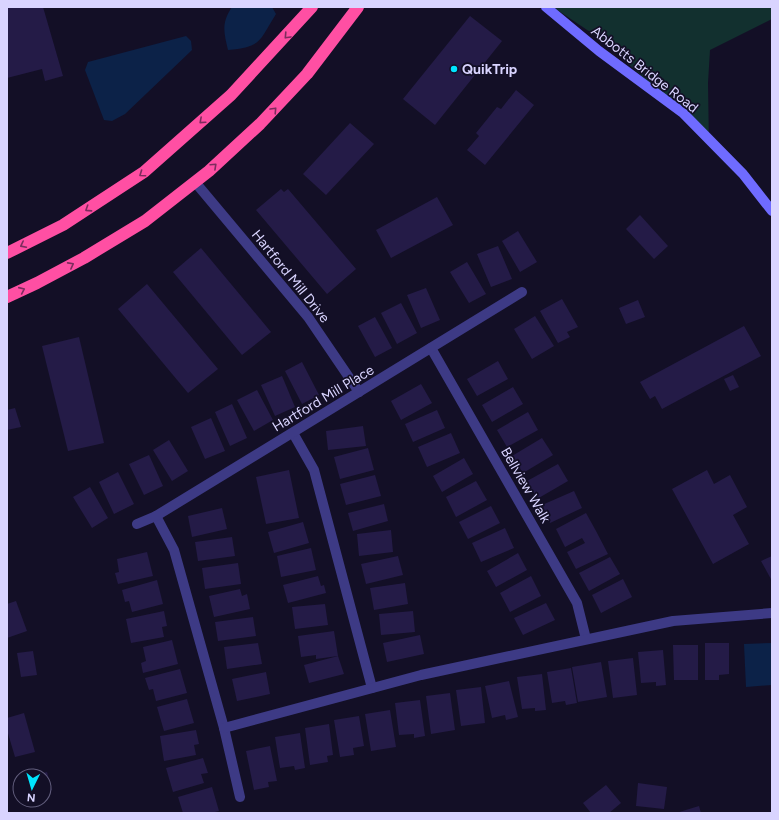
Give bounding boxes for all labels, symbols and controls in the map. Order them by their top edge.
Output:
street label: Abbotts Bridge Road [588,22,701,116]
one-way arrow [284,31,291,39]
place label: QuikTrip [462,61,517,78]
marker: QuikTrip [449,64,459,74]
one-way arrow [269,107,277,115]
one-way arrow [199,116,207,124]
one-way arrow [209,164,217,171]
one-way arrow [139,169,146,176]
one-way arrow [85,204,92,211]
street label: Hartford Mill Drive [248,227,333,326]
one-way arrow [19,240,27,248]
one-way arrow [67,262,74,270]
one-way arrow [18,287,25,295]
street label: Hartford Mill Place [269,361,377,435]
street label: Bellview Walk [497,444,554,526]
north arrow [12,768,52,808]
text: N [26,791,36,804]

